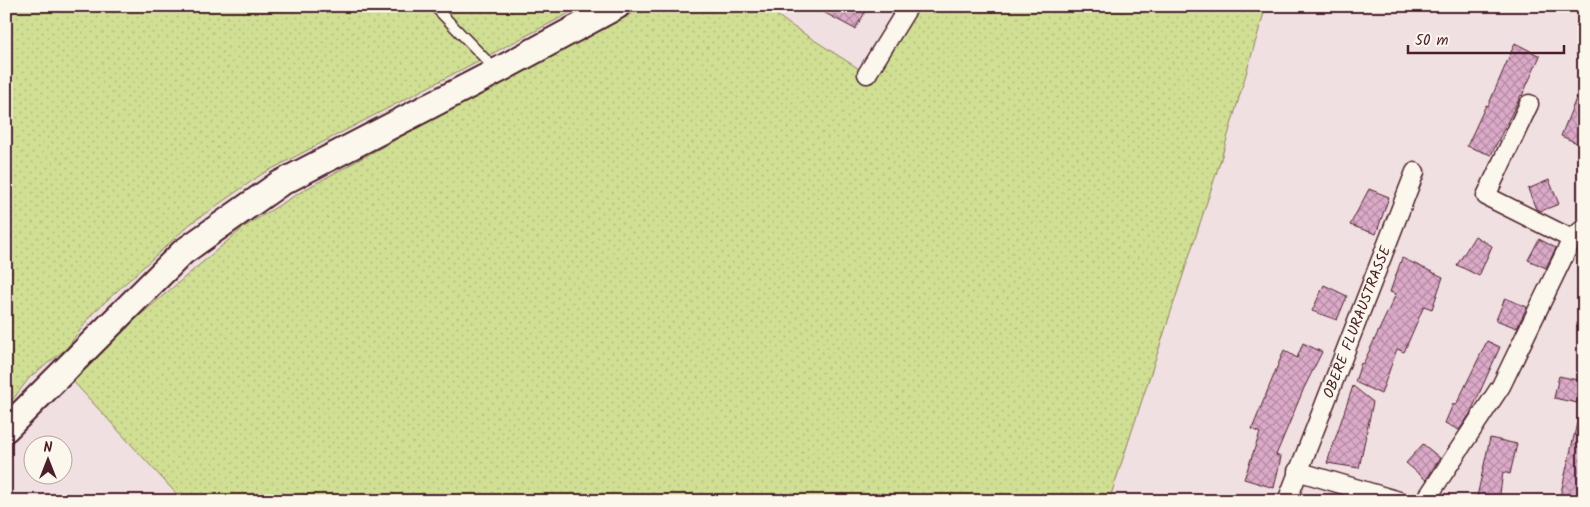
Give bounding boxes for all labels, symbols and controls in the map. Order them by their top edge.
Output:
scale bar [1408,22,1564,54]
text: 50 m [1415,29,1449,53]
street label: OBERE FLURAUSTRASSE [1317,242,1398,402]
north arrow [22,434,72,484]
text: N [44,437,53,459]

